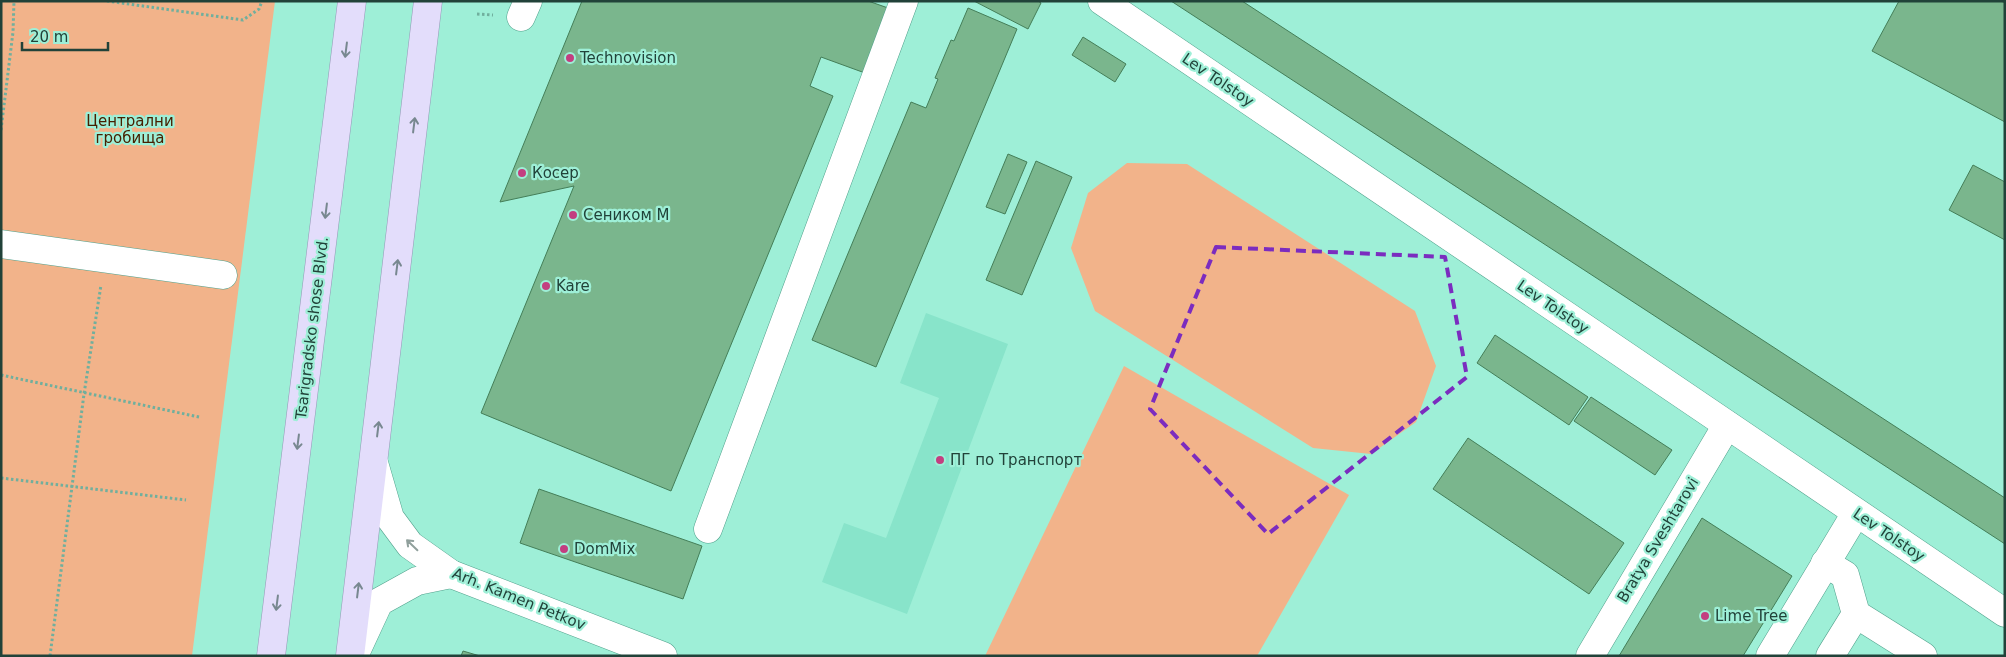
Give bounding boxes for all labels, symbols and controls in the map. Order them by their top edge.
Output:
scale bar [22,20,109,52]
text: 20 m [30,28,68,46]
one-way arrow [341,41,351,57]
place label: Technovision [579,49,676,67]
street label: Lev Tolstoy [1179,49,1257,111]
marker: Technovision [564,52,576,64]
park label: Централни гробища [86,112,174,147]
one-way arrow [409,117,419,133]
place label: Косер [532,164,579,182]
marker: Косер [516,167,528,179]
one-way arrow [321,203,331,219]
place label: Сеником М [583,206,670,224]
marker: Сеником М [567,209,579,221]
street label: Tsarigradsko shose Blvd. [292,235,332,422]
one-way arrow [392,260,402,276]
street label: Lev Tolstoy [1514,276,1592,338]
place label: Kare [556,277,590,295]
marker: Kare [540,280,552,292]
one-way arrow [373,421,383,437]
one-way arrow [292,433,302,449]
place label: ПГ по Транспорт [950,451,1082,469]
marker: ПГ по Транспорт [934,454,946,466]
street label: Bratya Sveshtarovi [1614,474,1702,606]
street label: Lev Tolstoy [1850,504,1928,566]
one-way arrow [405,539,418,551]
place label: DomMix [574,540,635,558]
marker: DomMix [558,543,570,555]
street label: Arh. Kamen Petkov [450,564,588,634]
one-way arrow [353,582,363,598]
one-way arrow [272,595,282,611]
place label: Lime Tree [1715,607,1787,625]
marker: Lime Tree [1699,610,1711,622]

